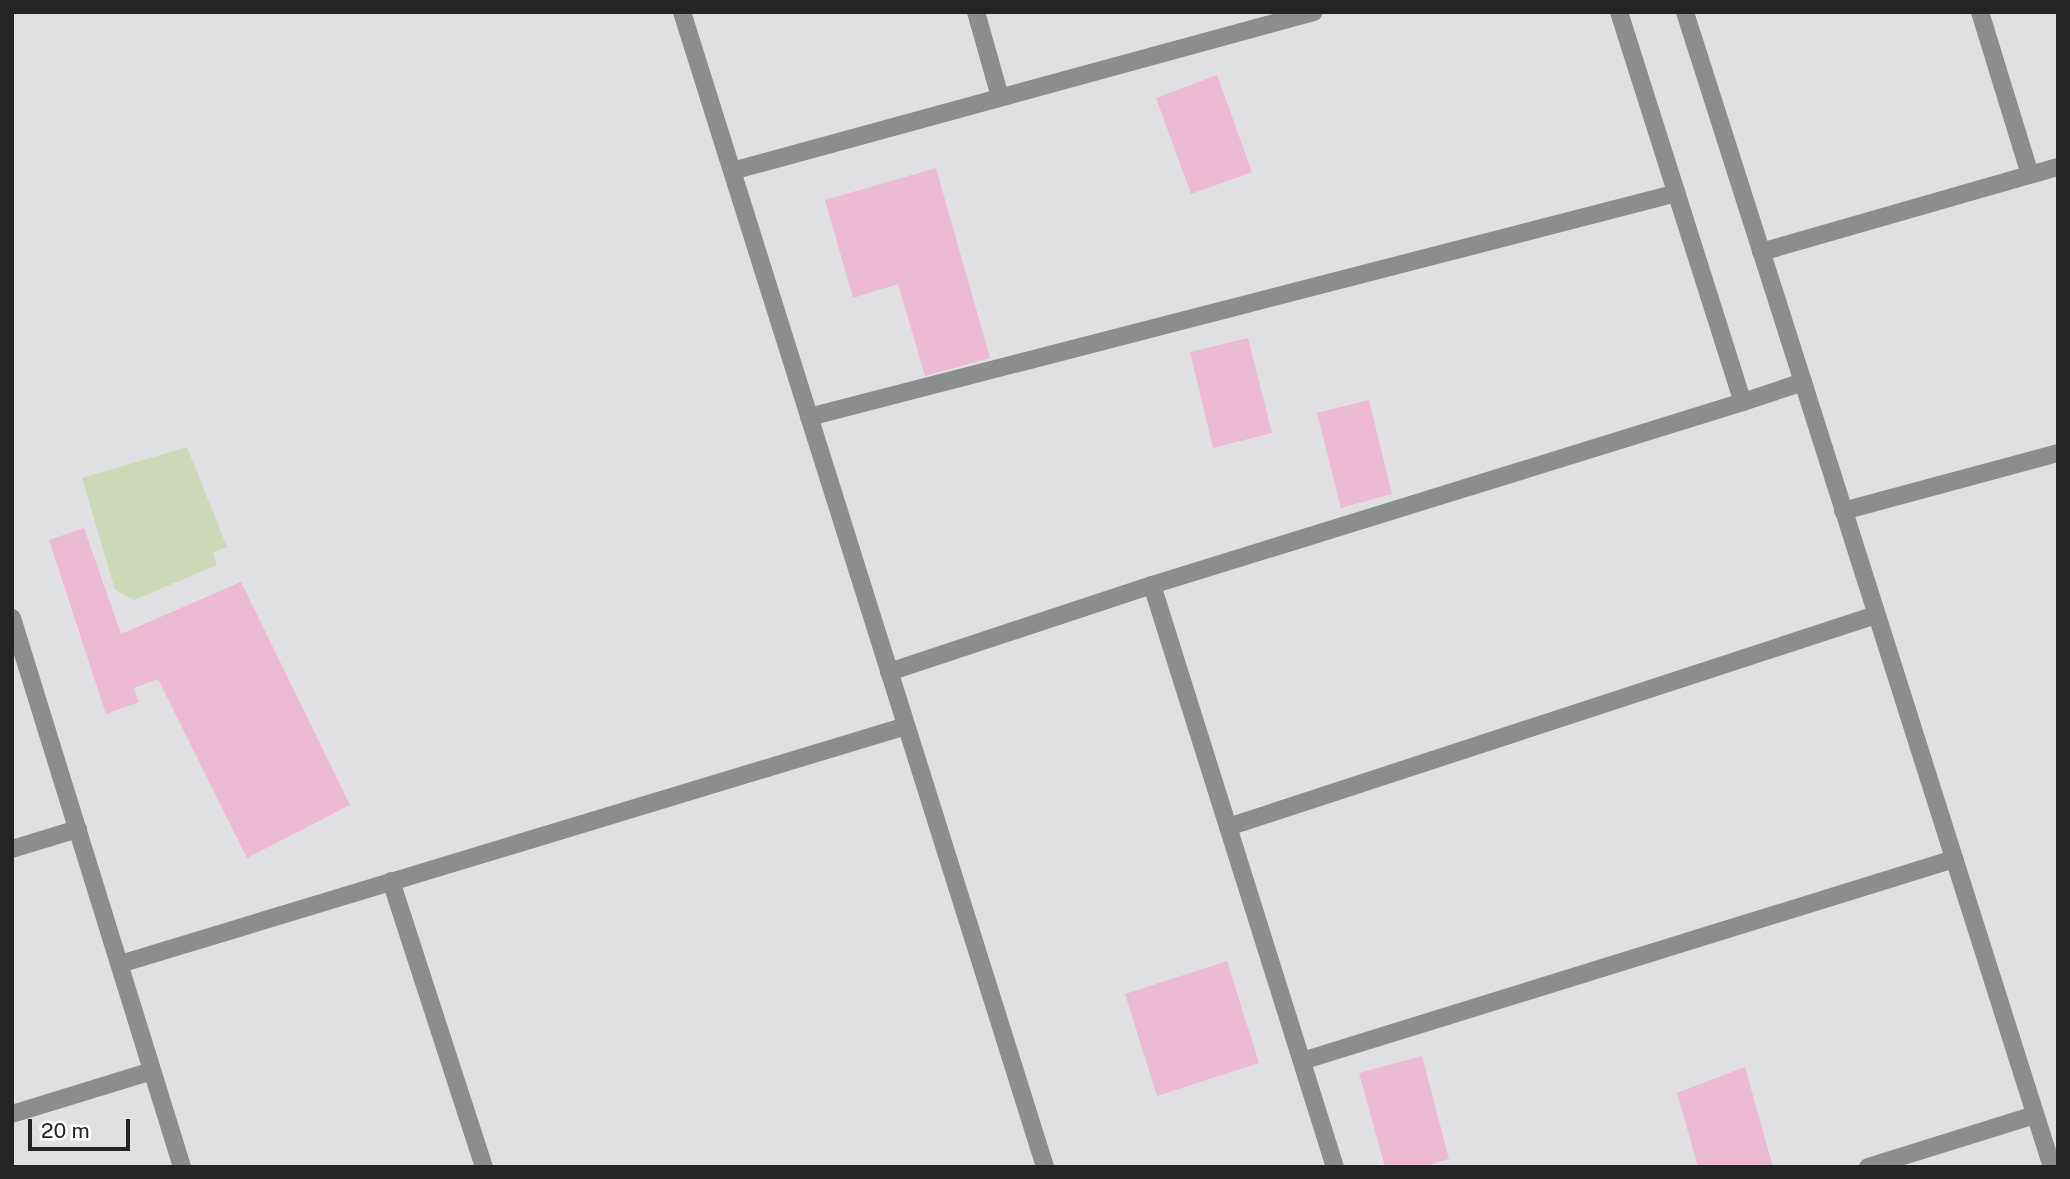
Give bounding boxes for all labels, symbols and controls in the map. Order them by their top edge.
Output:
scale bar [32,1106,133,1150]
text: 20 m [41,1118,90,1143]

